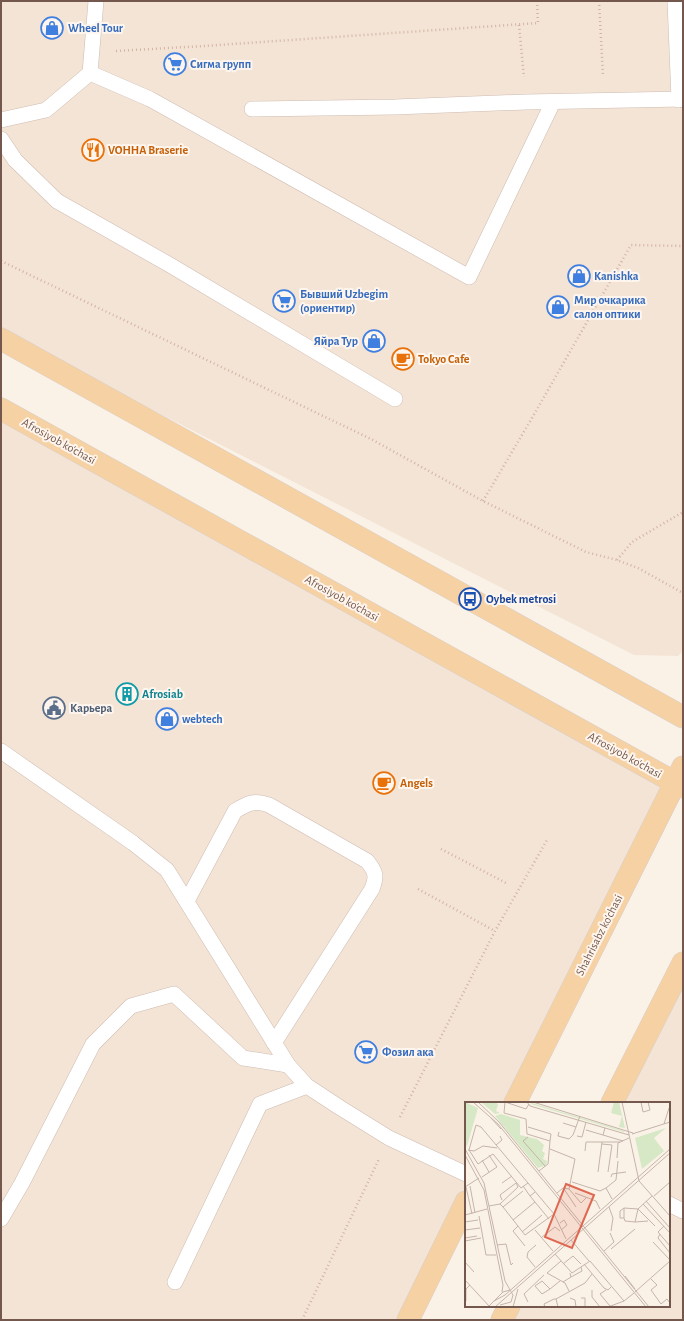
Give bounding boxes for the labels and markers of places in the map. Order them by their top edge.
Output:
shop icon: Wheel Tour [39,15,65,41]
place label: Wheel Tour [68,22,124,34]
supermarket icon: Сигма групп [162,51,188,77]
place label: Сигма групп [190,58,251,71]
restaurant icon: VOHHA Braserie [80,137,106,163]
place label: VOHHA Braserie [108,144,188,156]
shop icon: Kanishka [566,263,592,289]
place label: Kanishka [594,270,639,282]
supermarket icon: Бывший Uzbegim (ориентир) [271,288,297,314]
place label: Бывший Uzbegim (ориентир) [300,288,388,315]
shop icon: Мир очкарика салон оптики [545,294,571,320]
place label: Мир очкарика салон оптики [574,294,646,320]
shop icon: Яйра Тур [361,328,387,354]
place label: Яйра Тур [314,335,358,348]
cafe icon: Tokyo Cafe [390,346,416,372]
place label: Tokyo Cafe [418,353,470,366]
bus stop icon: Oybek metrosi [457,586,483,612]
place label: Oybek metrosi [486,593,556,606]
building icon: Afrosiab [114,681,140,707]
place label: Afrosiab [142,688,183,700]
public building icon: Карьера [41,695,67,721]
place label: Карьера [70,702,113,714]
shop icon: webtech [154,706,180,732]
place label: webtech [182,713,223,725]
cafe icon: Angels [371,770,397,796]
place label: Angels [400,777,433,789]
supermarket icon: Фозил ака [353,1039,379,1065]
place label: Фозил ака [382,1046,434,1058]

